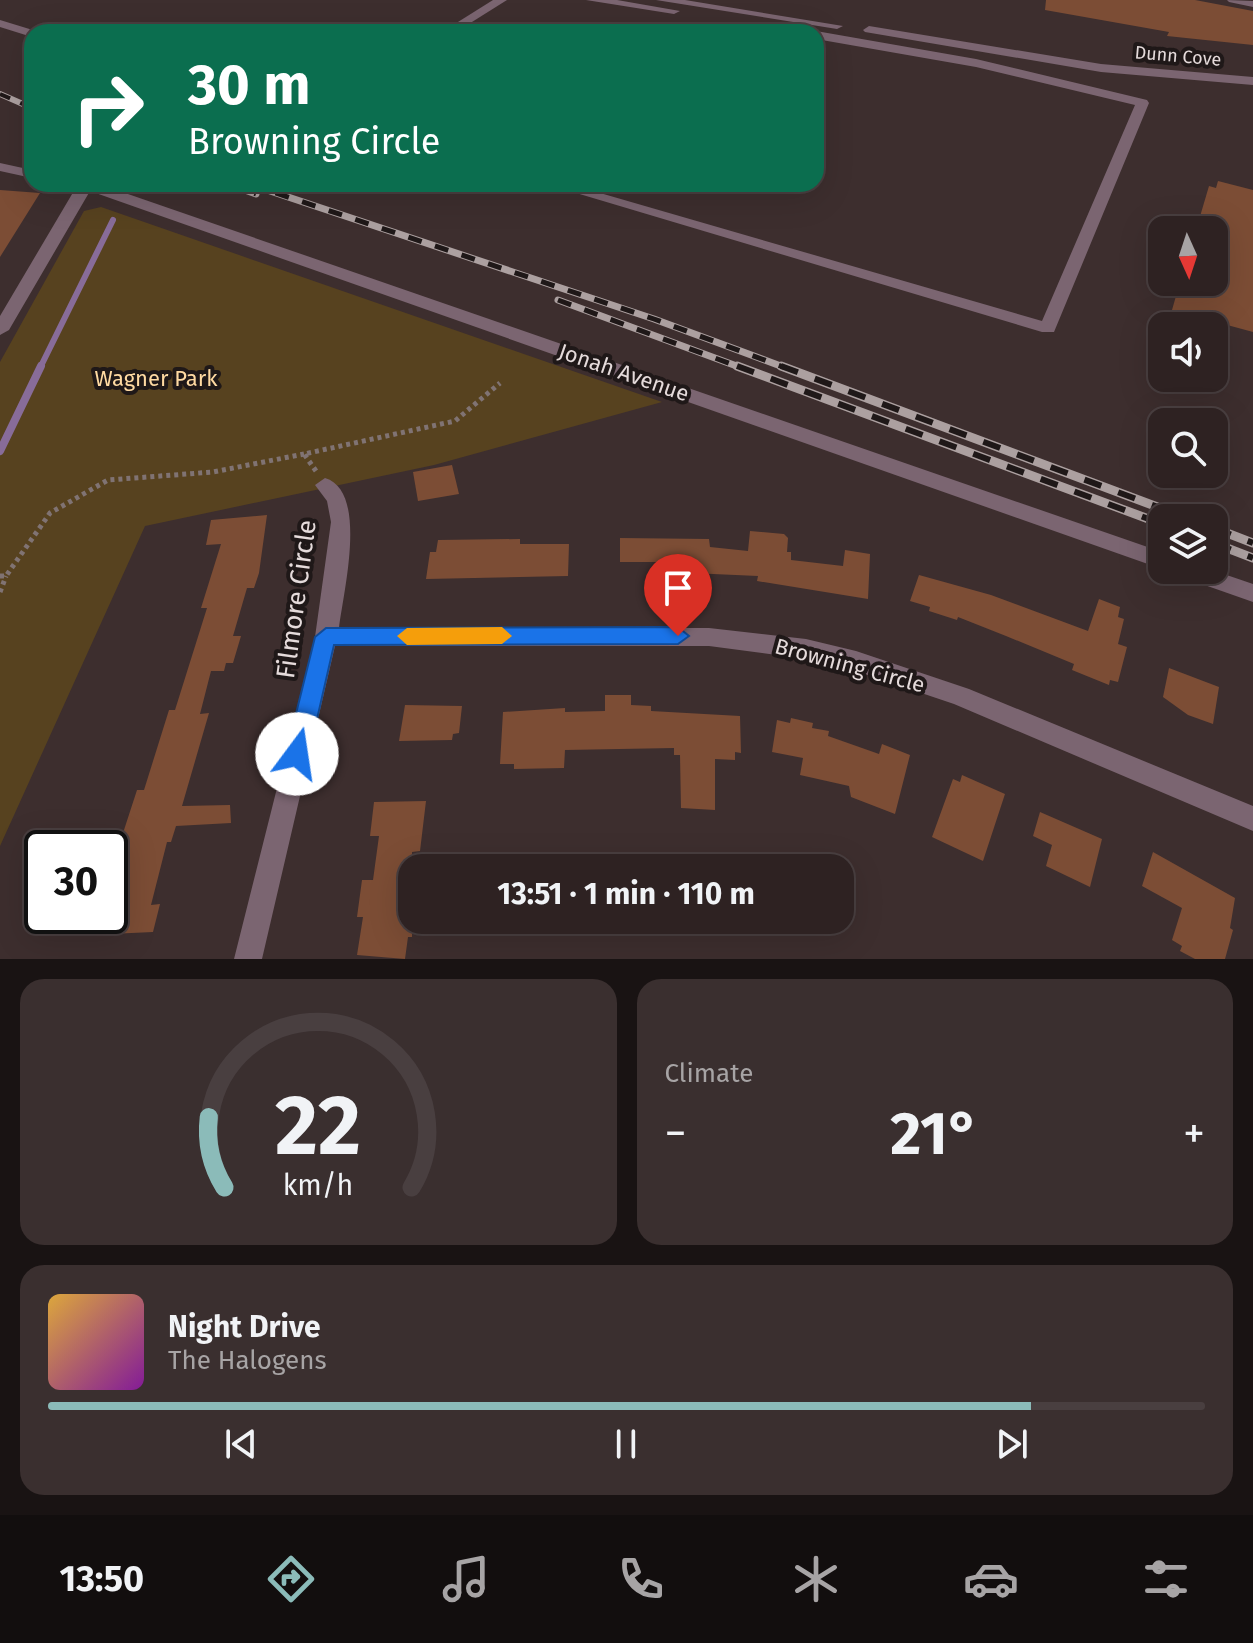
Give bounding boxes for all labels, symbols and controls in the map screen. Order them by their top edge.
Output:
street label: Dunn Cove [1134,41,1222,71]
text: 30 m [188,52,310,119]
icon: right [56,56,160,160]
text: Browning Circle [188,120,440,164]
north arrow [1148,216,1228,296]
map controls [1148,216,1228,584]
button: sound [1148,312,1228,392]
street label: Jonah Avenue [555,338,693,407]
park label: Wagner Park [94,365,218,392]
button: search [1148,408,1228,488]
button: layers [1148,504,1228,584]
street label: Filmore Circle [270,518,323,680]
pin [644,554,712,636]
icon: arrive [656,566,700,610]
street label: Browning Circle [772,632,928,698]
position arrow [255,712,339,796]
speed limit sign: 30 [24,830,128,934]
text: 13:51 · 1 min · 110 m [497,876,755,912]
text: Climate [665,1058,753,1089]
text: 22 [275,1076,361,1176]
text: 21° [890,1098,979,1170]
text: − [665,1107,687,1160]
text: + [1183,1107,1205,1160]
text: km/h [283,1168,354,1203]
text: Night Drive [168,1309,321,1345]
text: The Halogens [168,1345,327,1376]
icon: previous [219,1422,263,1466]
icon: pause [604,1422,648,1466]
icon: next [990,1422,1034,1466]
icon: directions [263,1551,319,1607]
icon: music [438,1551,494,1607]
icon: phone [613,1551,669,1607]
icon: climate [788,1551,844,1607]
icon: car [963,1551,1019,1607]
icon: filters [1138,1551,1194,1607]
text: 13:50 [59,1557,144,1601]

